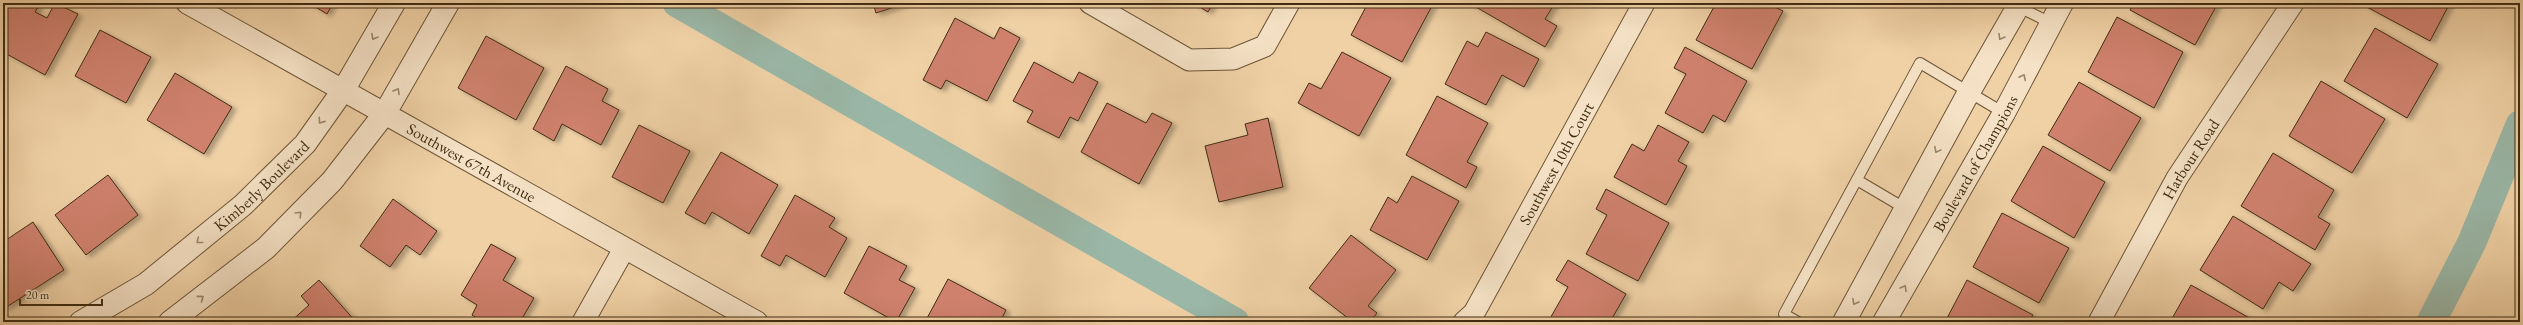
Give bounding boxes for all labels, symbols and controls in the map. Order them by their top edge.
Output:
one-way arrow [372,33,379,40]
one-way arrow [1998,33,2005,40]
one-way arrow [2018,74,2025,82]
one-way arrow [393,88,400,95]
street label: Boulevard of Champions [1928,91,2023,236]
street label: Southwest 10th Court [1514,99,1599,229]
street label: Harbour Road [2158,114,2225,203]
one-way arrow [318,117,326,124]
street label: Southwest 67th Avenue [403,118,540,207]
street label: Kimberly Boulevard [209,135,314,236]
one-way arrow [1935,146,1942,154]
one-way arrow [294,211,302,219]
one-way arrow [196,236,203,243]
scale bar [20,281,102,307]
one-way arrow [1900,285,1907,292]
text: 20 m [26,287,50,303]
one-way arrow [196,296,203,303]
one-way arrow [1853,297,1860,305]

